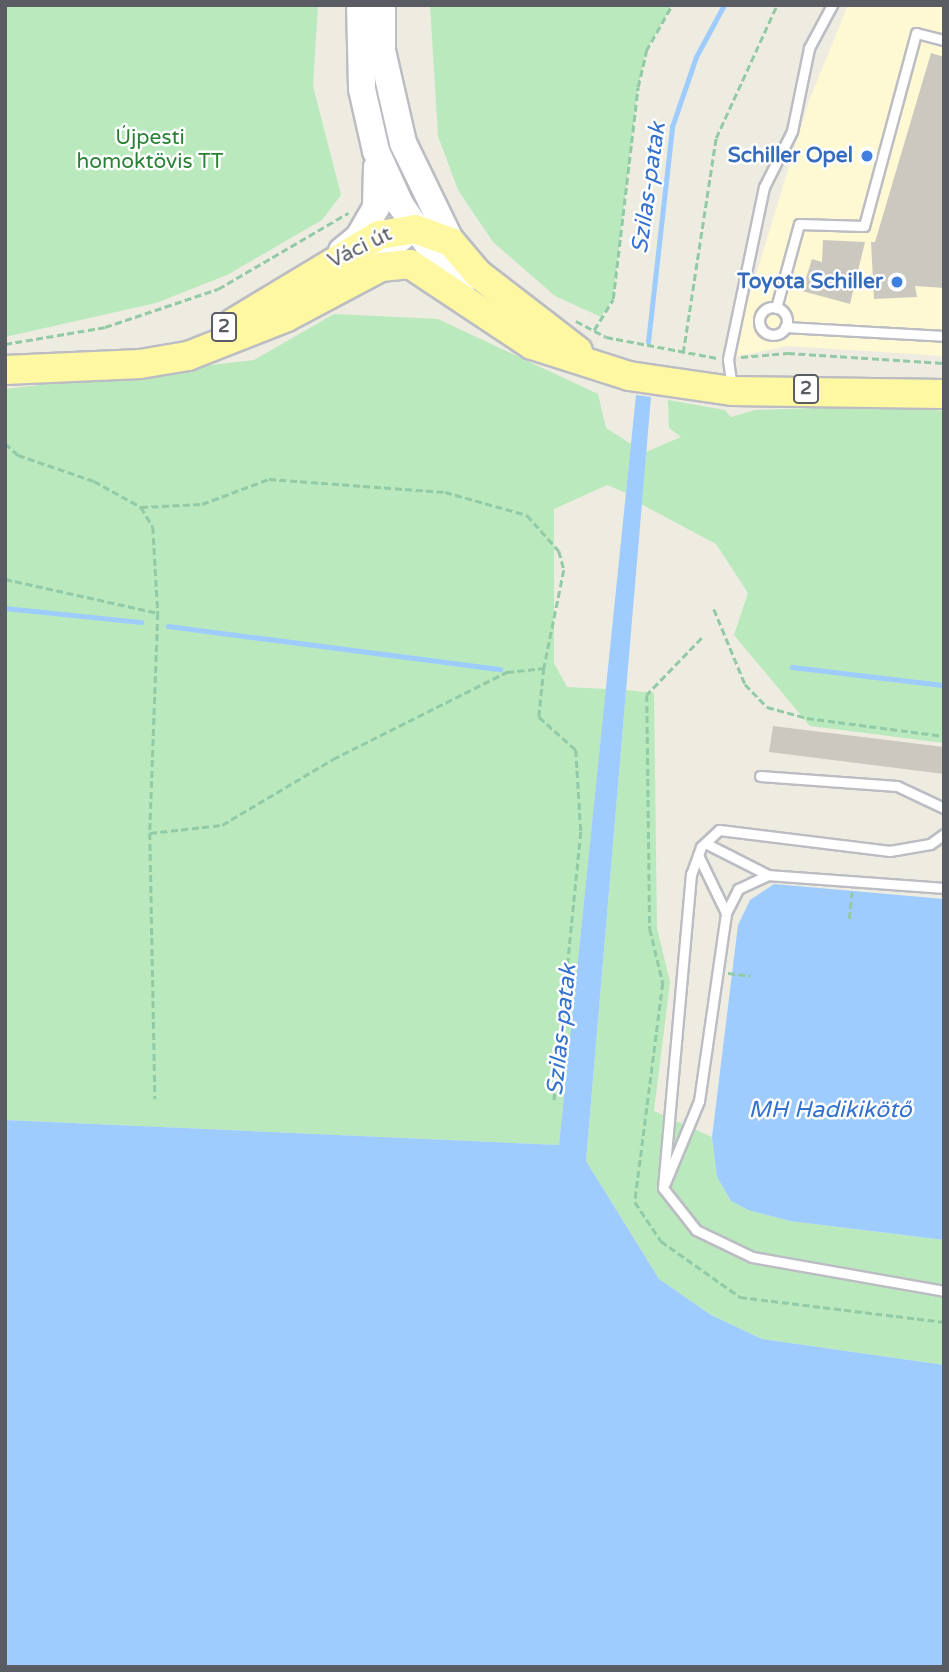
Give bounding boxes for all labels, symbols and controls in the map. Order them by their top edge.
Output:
water label: Szilas-patak [626,121,672,255]
park label: Újpesti homoktövis TT [76,125,224,175]
place label: Schiller Opel [728,143,853,169]
marker: Schiller Opel [859,148,875,164]
street label: Váci út [324,222,396,274]
place label: Toyota Schiller [737,269,883,295]
marker: Toyota Schiller [889,274,905,290]
road number: 2 [210,312,238,342]
road number: 2 [792,374,820,404]
water label: Szilas-patak [541,963,583,1097]
water label: MH Hadikikötő [748,1096,912,1124]

